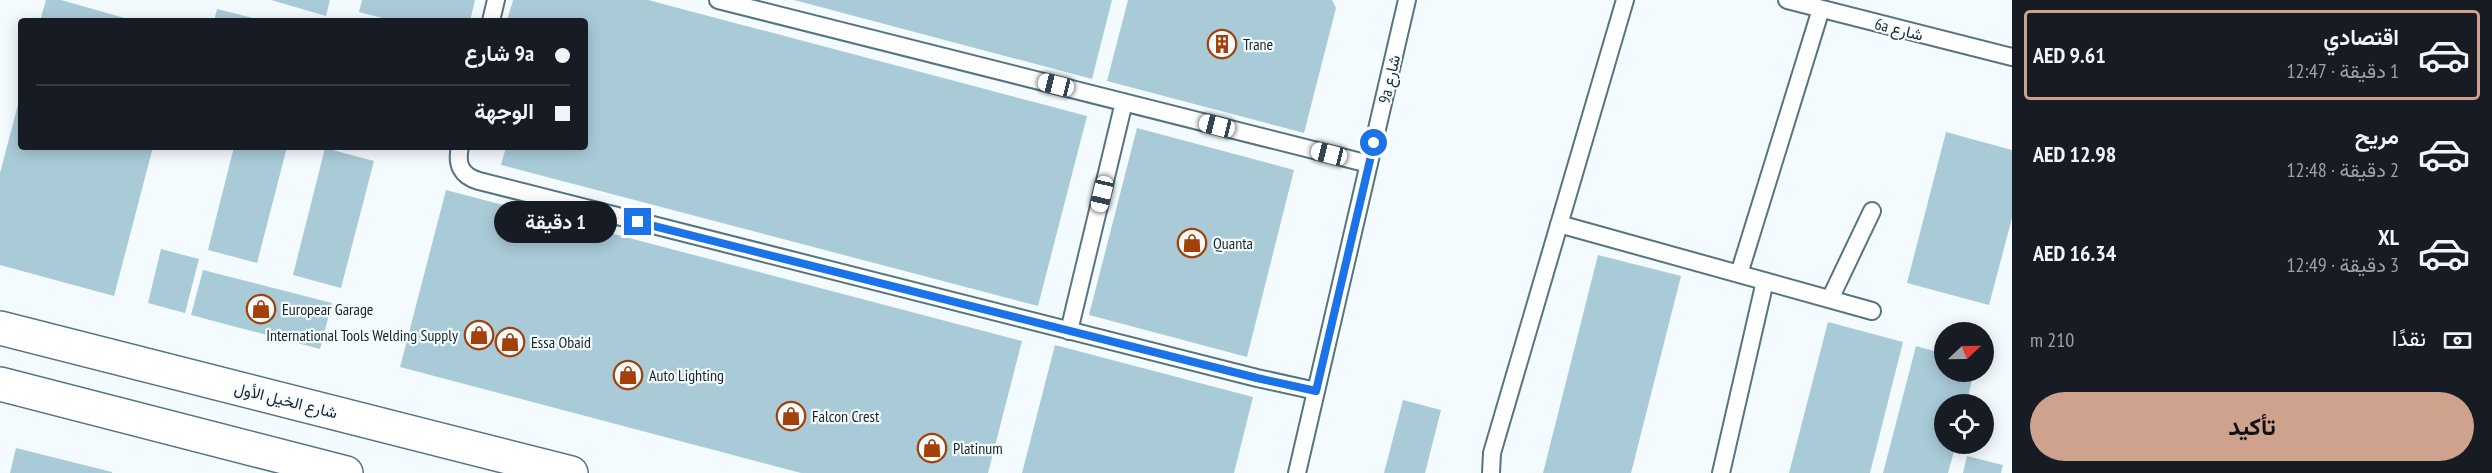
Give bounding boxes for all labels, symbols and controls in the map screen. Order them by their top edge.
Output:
street label: 6a شارع [1872,13,1925,47]
text: اقتصادي [2323,23,2399,51]
building icon: Trane [1206,28,1238,60]
icon: car [2417,28,2471,82]
place label: Trane [1243,34,1273,54]
text: 9a شارع [464,39,534,67]
text: AED 9.61 [2033,41,2106,69]
street label: 9a شارع [1374,53,1406,106]
text: 1 دقيقة · 12:47 [2287,58,2399,84]
car [1036,72,1076,98]
text: الوجهة [474,97,534,125]
car [1197,113,1237,139]
text: مريح [2355,122,2399,150]
icon: car [2417,127,2471,181]
route start [1360,129,1387,156]
text: AED 12.98 [2033,140,2116,168]
car [1309,141,1349,167]
text: 2 دقيقة · 12:48 [2287,157,2399,183]
car [1089,174,1115,214]
callout: 1 دقيقة [494,201,617,243]
route end [624,208,651,235]
text: 1 دقيقة [525,209,586,235]
text: XL [2378,223,2399,251]
icon: car [2417,226,2471,280]
shop icon: Quanta [1176,227,1208,259]
place label: Quanta [1213,233,1253,253]
text: AED 16.34 [2033,239,2116,267]
text: 3 دقيقة · 12:49 [2287,252,2399,278]
shop icon: Europear Garage [245,293,277,325]
place label: Europear Garage [282,299,373,319]
shop icon: International Tools Welding Supply [463,319,495,351]
north arrow [1934,322,1994,382]
map controls [1934,322,1994,454]
text: نقدًا [2392,324,2426,352]
icon: cash [2441,324,2474,357]
place label: International Tools Welding Supply [266,325,458,345]
shop icon: Essa Obaid [494,326,526,358]
text: 210 m [2030,327,2074,353]
place label: Essa Obaid [531,332,591,352]
shop icon: Auto Lighting [612,359,644,391]
place label: Auto Lighting [649,365,724,385]
street label: شارع الخيل الأول [232,378,340,424]
button: تأكيد [2030,392,2474,461]
button: locate [1934,394,1994,454]
shop icon: Falcon Crest [775,400,807,432]
place label: Falcon Crest [812,406,880,426]
shop icon: Platinum [916,432,948,464]
place label: Platinum [953,438,1003,458]

